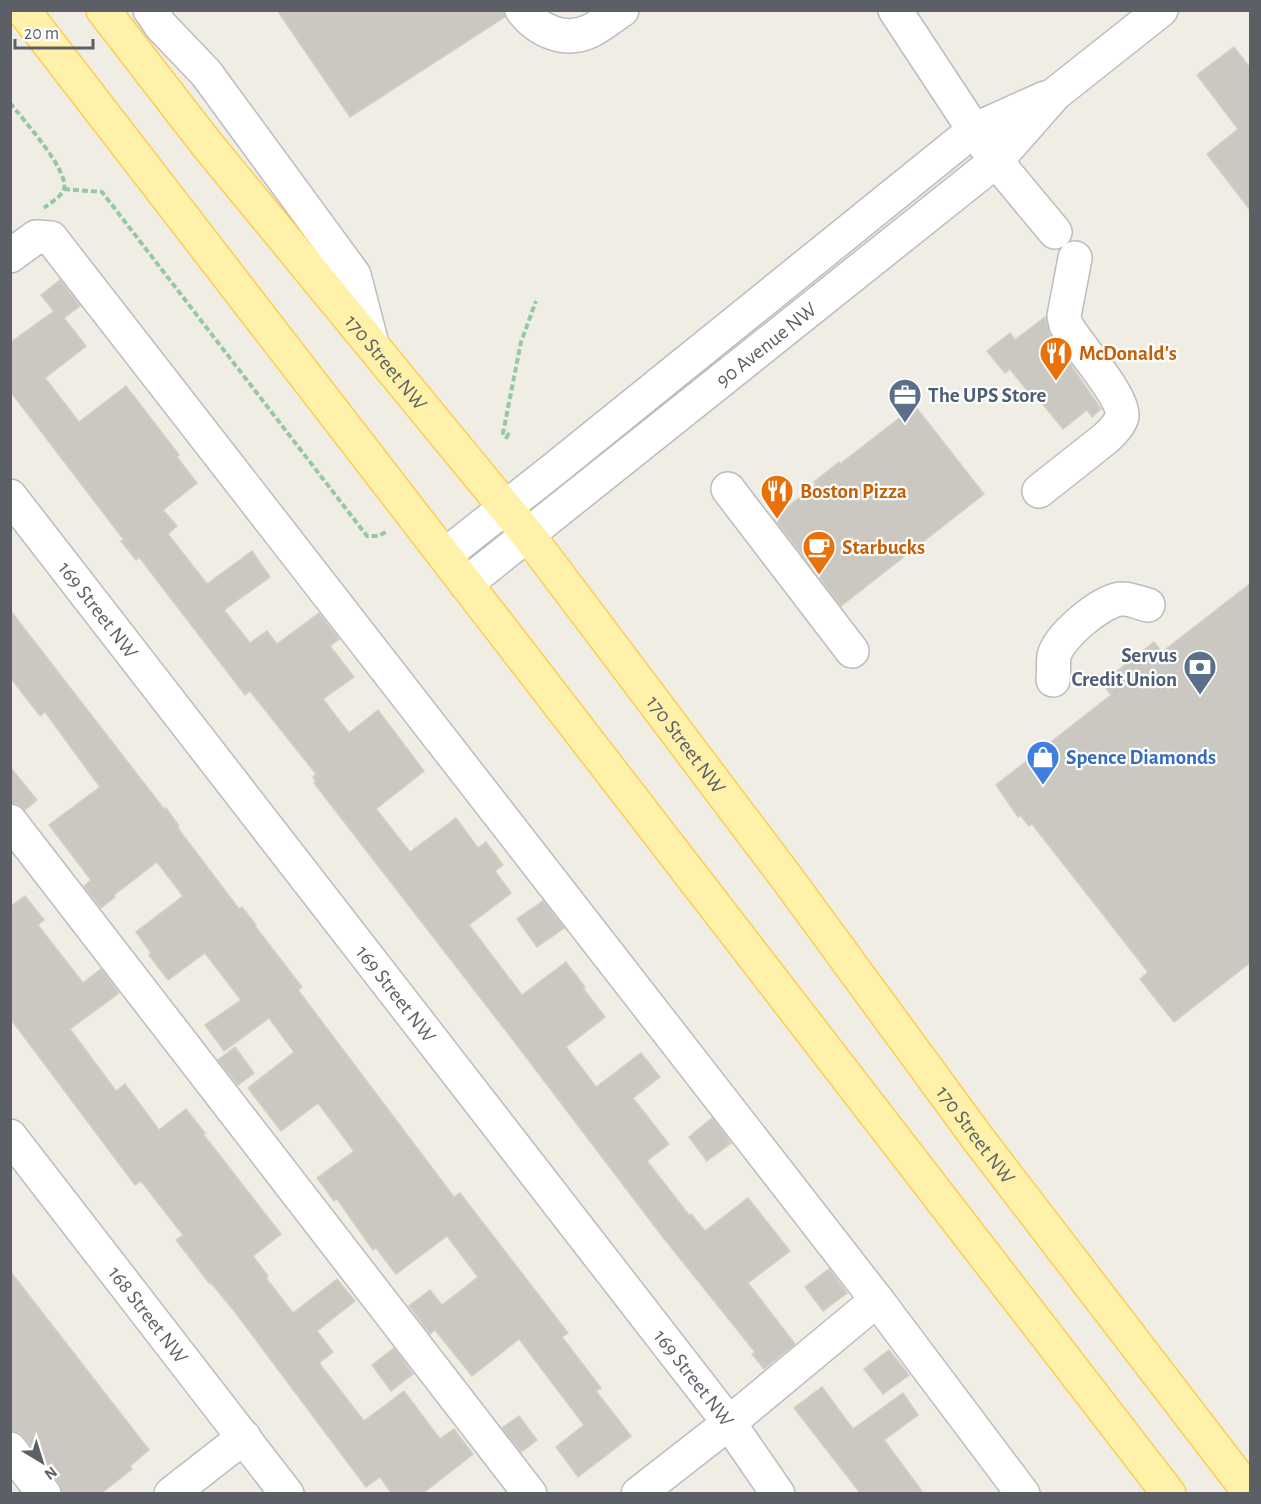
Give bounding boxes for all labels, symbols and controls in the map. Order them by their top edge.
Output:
scale bar [15,12,93,50]
text: 20 m [24,25,59,43]
street label: 90 Avenue NW [712,298,821,391]
street label: 170 Street NW [341,311,431,414]
restaurant icon: McDonald's [1038,335,1074,382]
place label: McDonald's [1079,343,1177,364]
office icon: The UPS Store [887,377,923,424]
place label: The UPS Store [928,385,1047,406]
restaurant icon: Boston Pizza [759,473,795,520]
place label: Boston Pizza [800,481,907,502]
cafe icon: Starbucks [801,529,837,576]
place label: Starbucks [842,537,925,558]
street label: 169 Street NW [54,557,142,662]
place label: Servus Credit Union [1071,645,1177,690]
bank icon: Servus Credit Union [1182,649,1218,696]
street label: 170 Street NW [643,692,730,797]
shop icon: Spence Diamonds [1025,739,1061,786]
place label: Spence Diamonds [1066,747,1216,768]
street label: 169 Street NW [352,941,440,1046]
street label: 170 Street NW [933,1082,1019,1188]
street label: 168 Street NW [104,1262,192,1367]
street label: 169 Street NW [650,1326,738,1430]
north arrow [12,1432,72,1492]
text: N [41,1463,60,1483]

